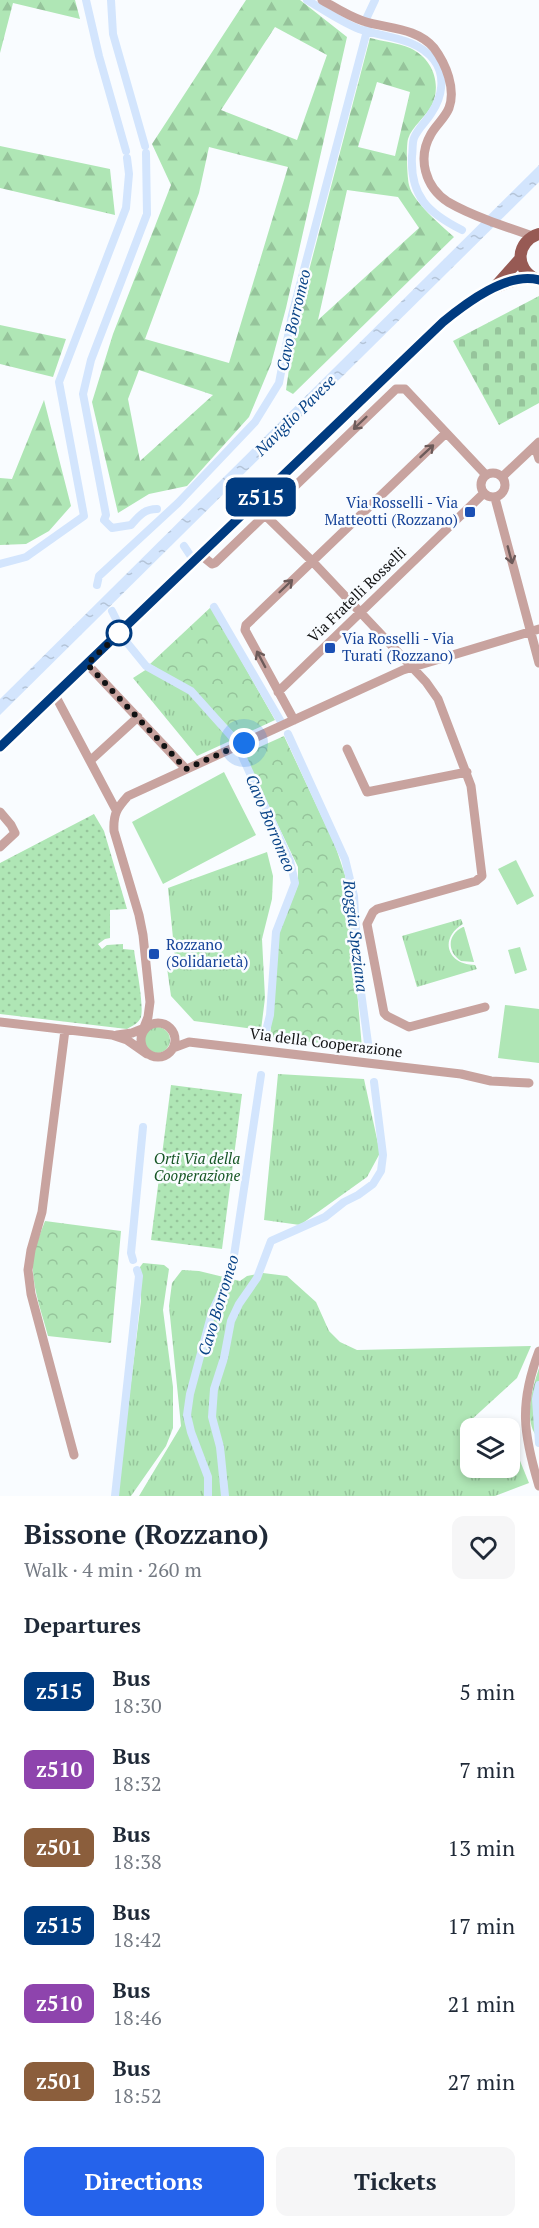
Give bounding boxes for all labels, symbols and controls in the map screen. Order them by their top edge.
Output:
water label: Cavo Borromeo [271,267,315,373]
water label: Naviglio Pavese [249,370,340,461]
one-way arrow [353,416,368,430]
one-way arrow [420,444,435,459]
line badge: z515 [219,478,303,516]
text: z515 [238,483,284,511]
place label: Via Rosselli - Via Matteotti (Rozzano) [325,492,458,529]
marker: Via Rosselli - Via Matteotti (Rozzano) [463,505,477,519]
street label: Via Fratelli Rosselli [303,542,410,646]
one-way arrow [504,545,516,564]
one-way arrow [278,578,293,593]
unlabelled marker [106,620,132,646]
place label: Via Rosselli - Via Turati (Rozzano) [342,628,454,665]
marker: Via Rosselli - Via Turati (Rozzano) [323,641,337,655]
one-way arrow [255,651,266,669]
your location [229,728,259,758]
water label: Cavo Borromeo [241,771,301,875]
water label: Roggia Speziana [338,878,374,993]
place label: Rozzano (Solidarietà) [166,934,249,971]
marker: Rozzano (Solidarietà) [147,947,161,961]
street label: Via della Cooperazione [248,1023,404,1061]
park label: Orti Via della Cooperazione [154,1148,241,1185]
water label: Cavo Borromeo [192,1252,244,1358]
map controls [460,1418,520,1478]
button: layers [460,1418,520,1478]
text: Bissone (Rozzano) [24,1515,269,1552]
button: heart [452,1516,515,1579]
text: Walk · 4 min · 260 m [24,1556,202,1583]
text: Departures [24,1610,141,1639]
text: Bus [112,1663,150,1692]
text: z515 [36,1677,82,1705]
text: 5 min [459,1677,515,1706]
text: 18:30 [112,1692,162,1719]
text: Bus [112,1741,150,1770]
text: z510 [36,1755,82,1783]
text: 7 min [459,1755,515,1784]
text: 18:32 [112,1770,162,1797]
text: Bus [112,1819,150,1848]
text: z501 [36,1833,82,1861]
text: 13 min [448,1833,515,1862]
text: 18:38 [112,1848,162,1875]
text: Bus [112,1897,150,1926]
text: z515 [36,1911,82,1939]
text: 17 min [448,1911,515,1940]
text: 18:42 [112,1926,162,1953]
text: Bus [112,1975,150,2004]
text: z510 [36,1989,82,2017]
text: 21 min [448,1989,515,2018]
text: 18:46 [112,2004,162,2031]
text: Bus [112,2053,150,2082]
text: z501 [36,2067,82,2095]
text: 27 min [448,2067,515,2096]
text: 18:52 [112,2082,162,2109]
button: Directions [24,2147,264,2216]
button: Tickets [276,2147,515,2216]

